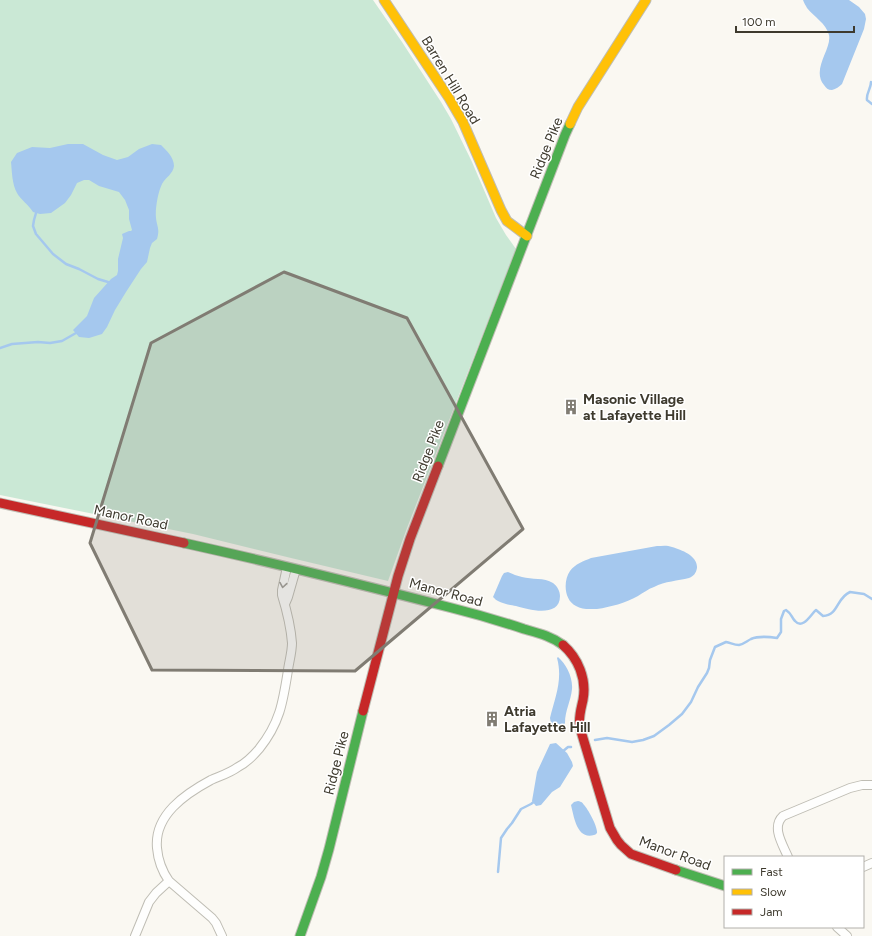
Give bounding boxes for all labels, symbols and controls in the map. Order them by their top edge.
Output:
scale bar [736,8,854,34]
text: 100 m [742,15,776,29]
street label: Barren Hill Road [418,33,484,127]
street label: Ridge Pike [526,114,567,182]
place label: Masonic Village at Lafayette Hill [583,391,686,424]
building icon: Masonic Village at Lafayette Hill [562,398,580,416]
street label: Ridge Pike [409,417,448,485]
street label: Manor Road [92,501,170,534]
street label: Manor Road [407,575,484,610]
one-way arrow [279,582,288,589]
place label: Atria Lafayette Hill [504,703,590,736]
building icon: Atria Lafayette Hill [483,710,501,728]
street label: Ridge Pike [320,729,353,797]
street label: Manor Road [637,833,713,874]
legend [724,856,864,928]
text: Fast [760,865,783,879]
text: Slow [760,885,787,899]
text: Jam [760,905,783,919]

